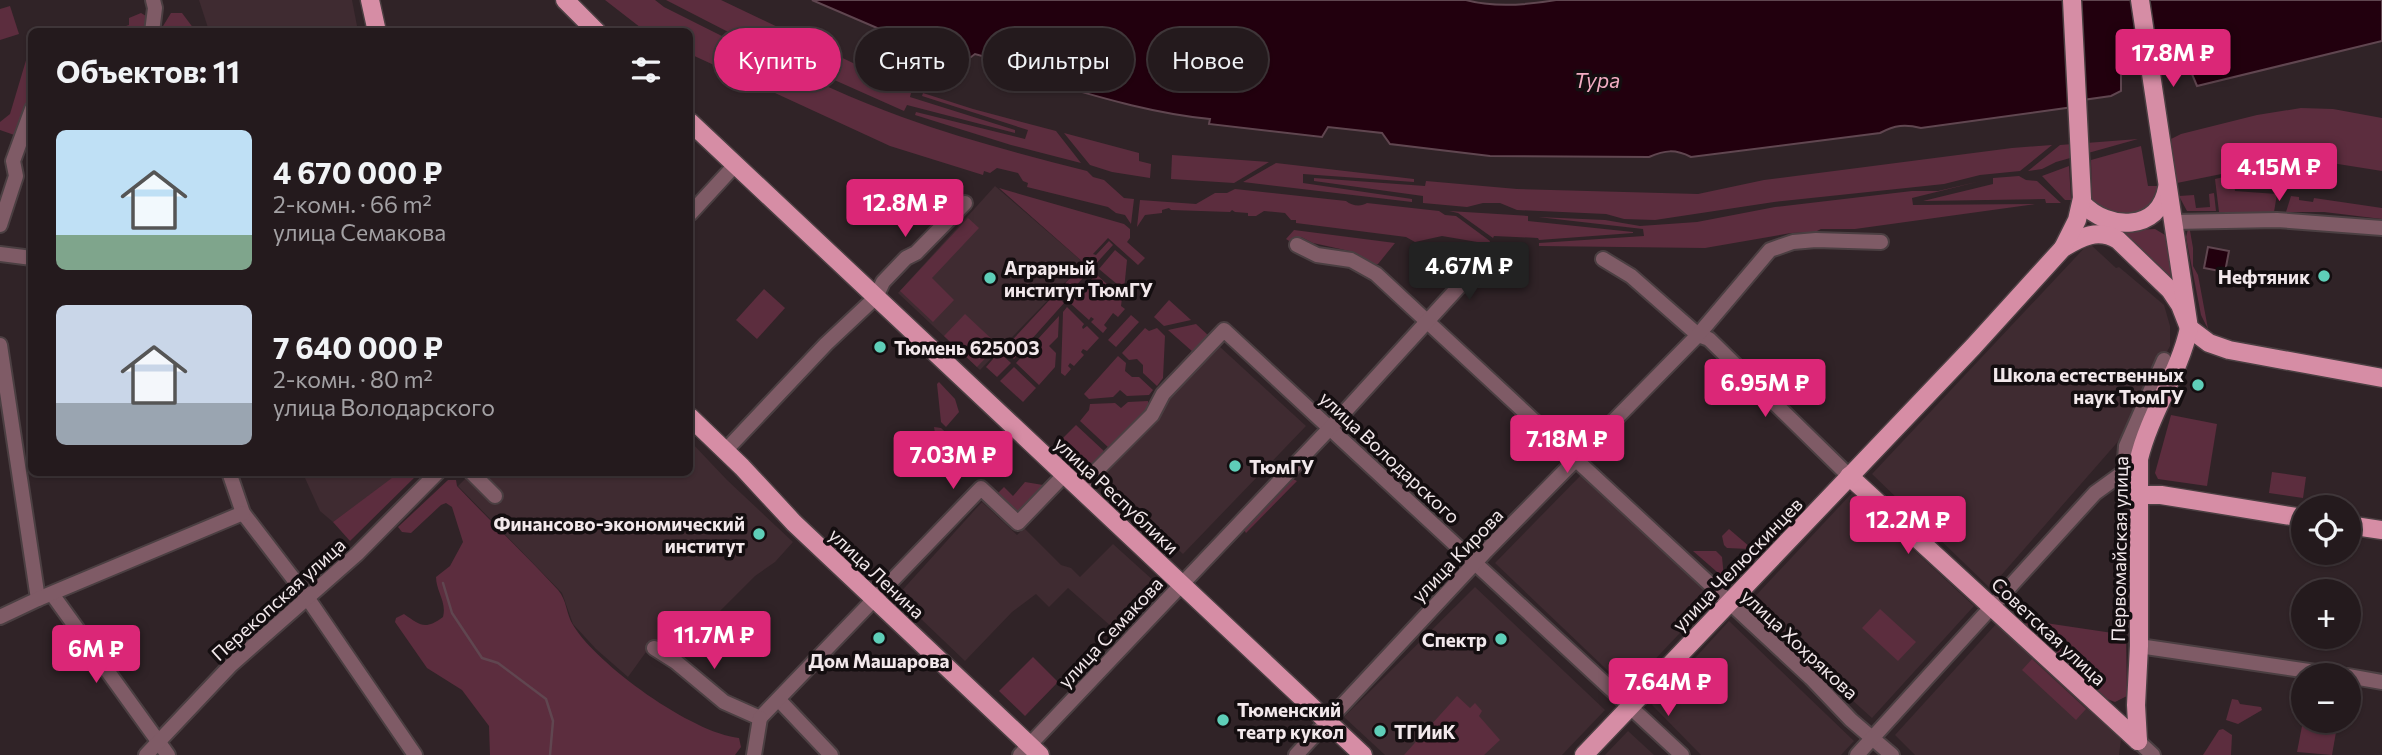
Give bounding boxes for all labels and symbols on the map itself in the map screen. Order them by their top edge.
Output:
pin: 17.8M ₽ [2108,29,2238,89]
water label: Тура [1574,67,1620,92]
pin: 4.15M ₽ [2214,144,2344,203]
pin: 12.8M ₽ [840,180,970,239]
pin: 4.67M ₽ [1404,243,1534,302]
place label: Аграрный институт ТюмГУ [1004,256,1153,301]
place label: Нефтяник [2218,265,2310,288]
marker: Нефтяник [2316,268,2332,284]
marker: Аграрный институт ТюмГУ [982,270,998,286]
place label: Тюмень 625003 [894,336,1039,359]
marker: Тюмень 625003 [872,339,888,355]
pin: 6.95M ₽ [1700,360,1830,419]
place label: Школа естественных наук ТюмГУ [1993,363,2184,408]
marker: Школа естественных наук ТюмГУ [2190,377,2206,393]
street label: улица Володарского [1315,386,1465,528]
pin: 7.18M ₽ [1502,416,1632,475]
street label: улица Республики [1050,431,1184,559]
pin: 7.03M ₽ [888,432,1018,491]
place label: ТюмГУ [1249,455,1314,478]
street label: Первомайская улица [2106,456,2132,642]
marker: ТюмГУ [1227,458,1243,474]
street label: улица Челюскинцев [1667,492,1807,636]
pin: 12.2M ₽ [1843,496,1973,556]
street label: улица Кирова [1406,503,1508,607]
place label: Финансово-экономический институт [493,512,745,557]
street label: улица Ленина [824,523,930,623]
marker: Финансово-экономический институт [751,526,767,542]
street label: Перекопская улица [206,533,350,665]
street label: улица Семакова [1053,572,1167,692]
street label: Советская улица [1987,572,2111,690]
street label: улица Хохрякова [1737,584,1863,704]
pin: 11.7M ₽ [649,612,779,671]
pin: 6M ₽ [55,626,137,685]
place label: Спектр [1422,628,1487,651]
marker: Дом Машарова [871,630,887,646]
marker: Спектр [1493,631,1509,647]
place label: Дом Машарова [808,649,950,672]
pin: 7.64M ₽ [1603,658,1733,718]
place label: Тюменский театр кукол [1237,698,1344,743]
marker: Тюменский театр кукол [1215,712,1231,728]
place label: ТГИиК [1394,720,1456,743]
marker: ТГИиК [1372,723,1388,739]

